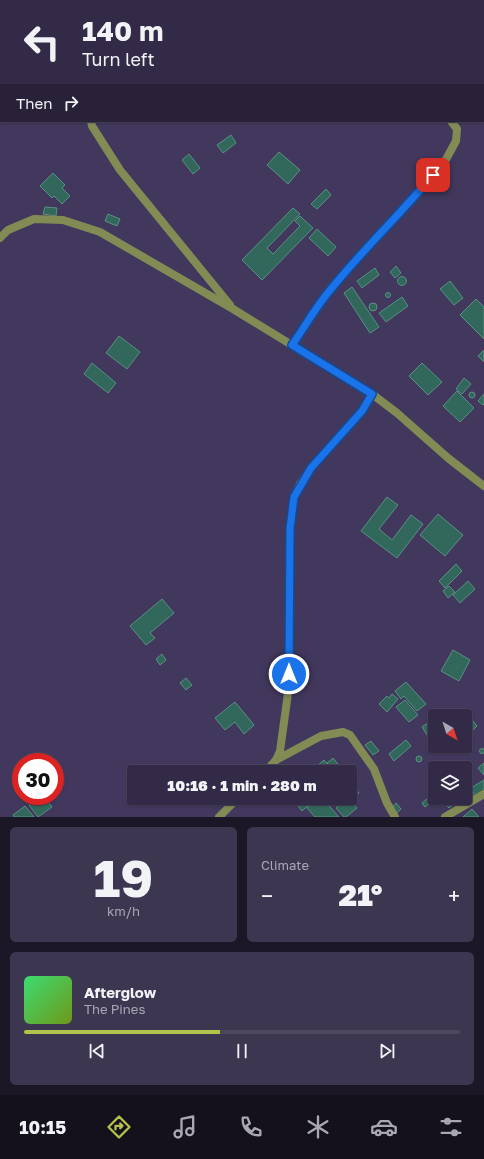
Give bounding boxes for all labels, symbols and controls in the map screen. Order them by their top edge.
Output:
text: 140 m [82,14,164,47]
icon: left [16,16,68,68]
text: Turn left [82,48,155,70]
icon: right [60,92,82,114]
text: Then [16,94,52,112]
pin [416,158,450,192]
icon: arrive [422,164,444,186]
position arrow [268,653,310,695]
north arrow [428,709,472,753]
map controls [428,709,472,805]
speed limit sign: 30 [12,753,64,805]
button: layers [428,761,472,805]
text: 10:16 · 1 min · 280 m [167,776,317,794]
text: 19 [94,846,153,908]
text: Climate [261,857,309,873]
text: 21° [338,877,383,913]
text: − [261,882,273,909]
text: + [448,882,460,909]
text: km/h [107,903,140,919]
text: Afterglow [84,983,156,1001]
text: The Pines [84,1001,145,1017]
icon: previous [86,1040,108,1062]
icon: pause [231,1040,253,1062]
icon: next [376,1040,398,1062]
icon: directions [105,1113,133,1141]
icon: music [171,1113,199,1141]
icon: phone [237,1113,265,1141]
icon: climate [304,1113,332,1141]
icon: car [370,1113,398,1141]
icon: filters [437,1113,465,1141]
text: 10:15 [19,1116,66,1138]

